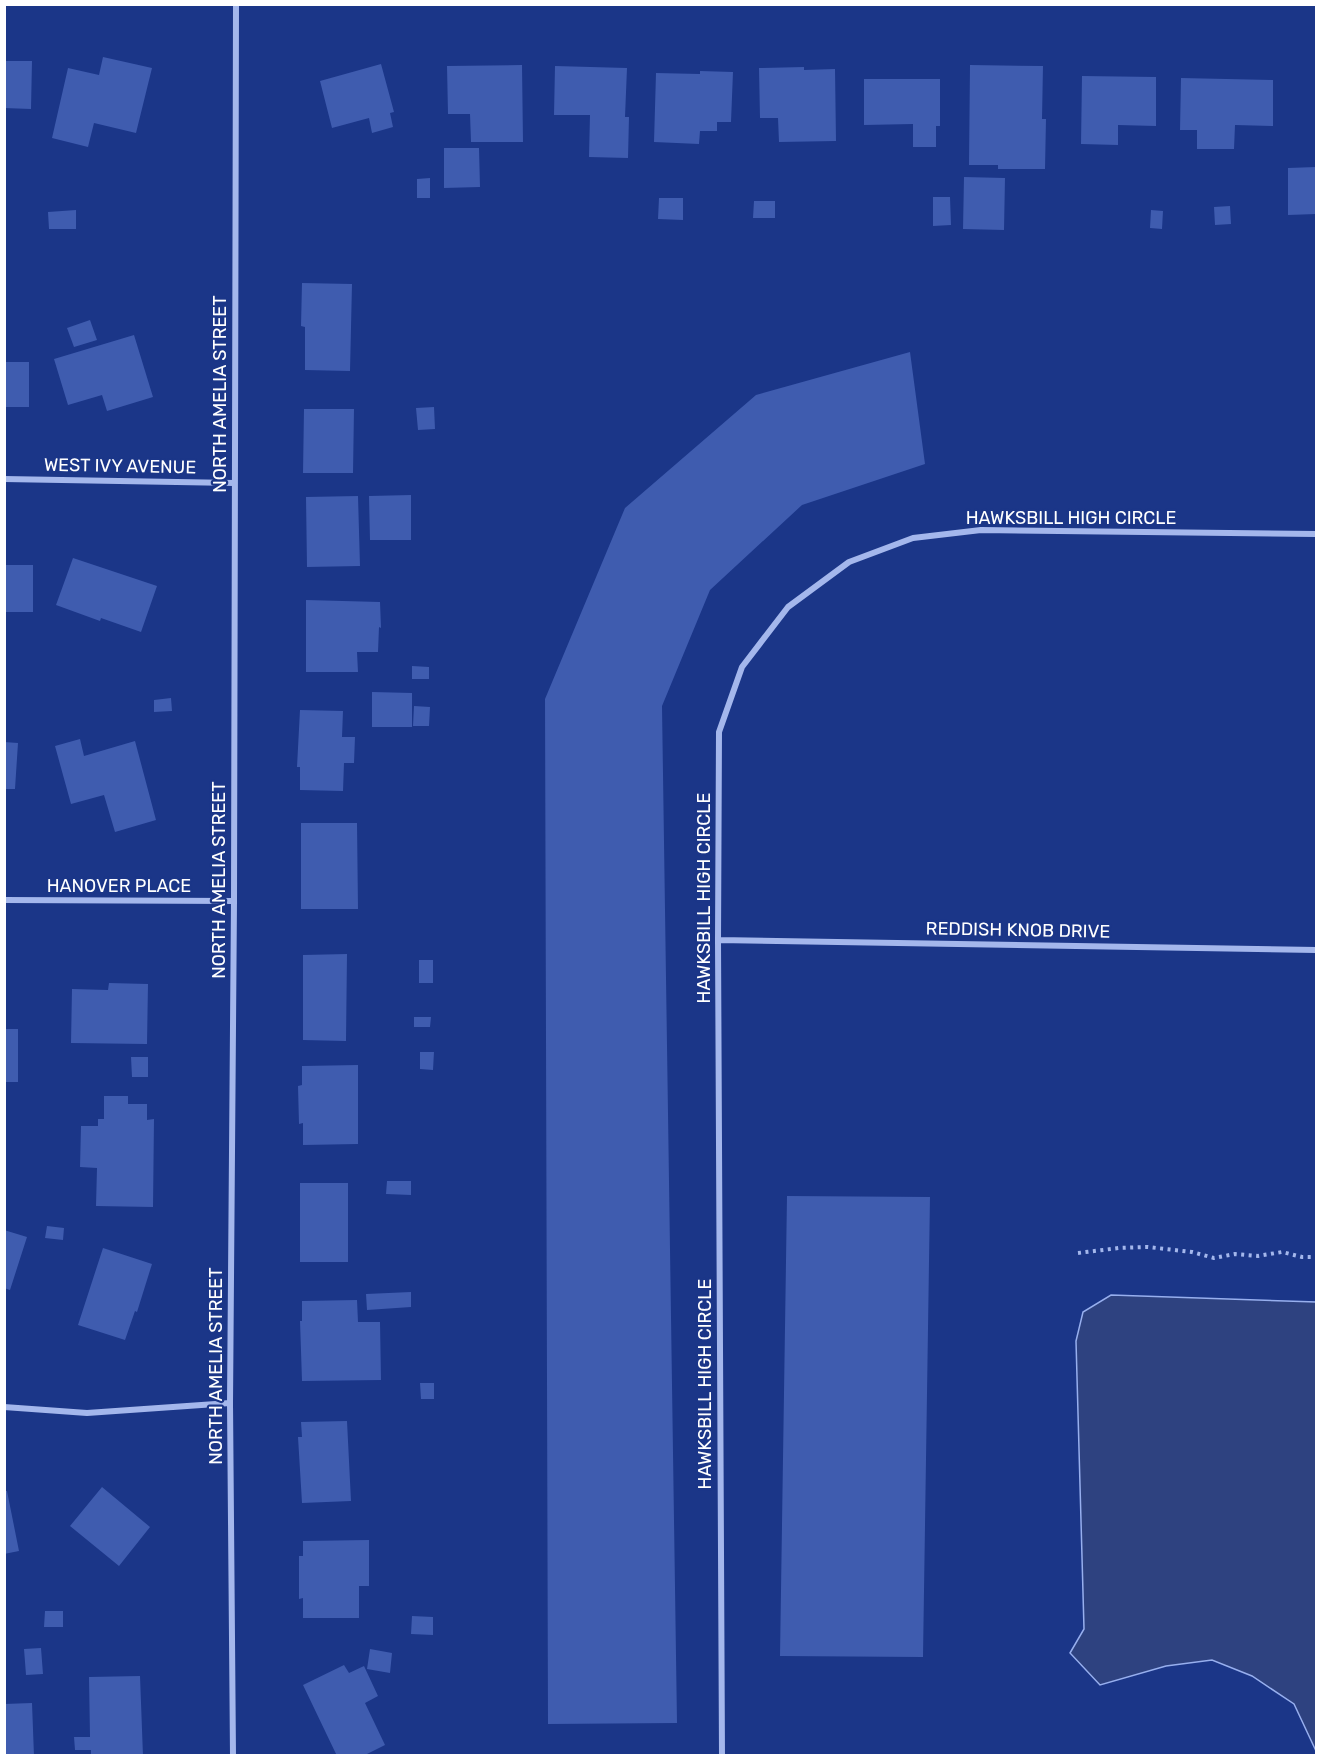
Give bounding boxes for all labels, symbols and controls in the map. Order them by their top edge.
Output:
street label: NORTH AMELIA STREET [209,295,231,493]
street label: WEST IVY AVENUE [44,454,196,478]
street label: HAWKSBILL HIGH CIRCLE [966,507,1176,529]
street label: NORTH AMELIA STREET [208,781,230,979]
street label: HAWKSBILL HIGH CIRCLE [693,793,715,1003]
street label: HANOVER PLACE [47,875,191,897]
street label: REDDISH KNOB DRIVE [926,917,1110,943]
street label: NORTH AMELIA STREET [205,1267,227,1465]
street label: HAWKSBILL HIGH CIRCLE [694,1279,716,1489]

